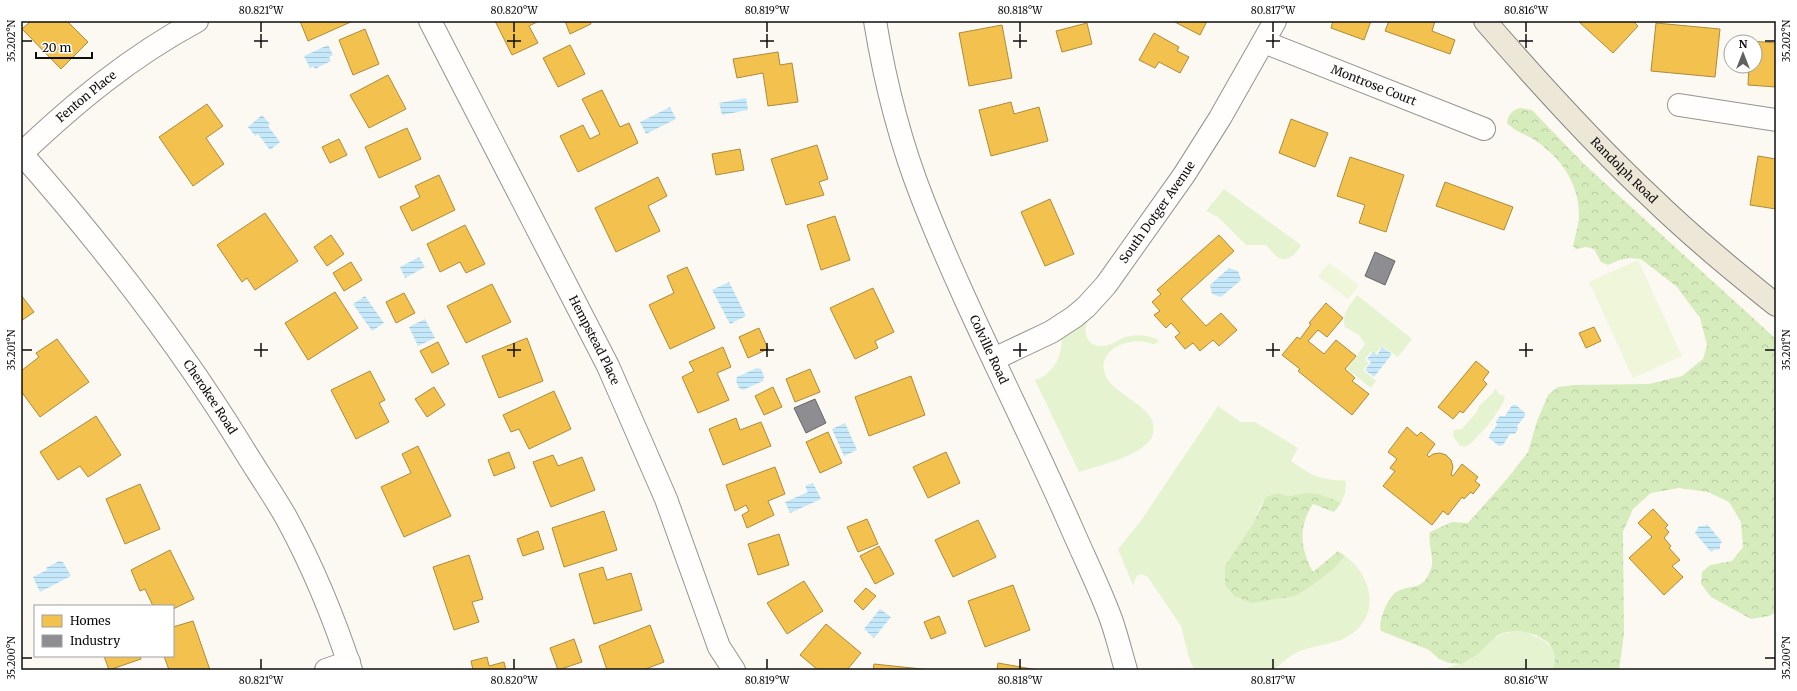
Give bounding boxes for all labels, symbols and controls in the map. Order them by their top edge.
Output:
text: 80.821°W [239,4,284,17]
text: 80.820°W [491,4,538,17]
text: 80.819°W [745,4,790,17]
text: 80.818°W [998,4,1043,17]
text: 80.817°W [1251,4,1296,17]
text: 80.816°W [1504,4,1549,17]
text: 35.202°N [5,19,18,62]
text: 35.202°N [1780,19,1793,62]
scale bar [36,34,92,60]
north arrow [1723,34,1763,74]
text: N [1739,37,1748,51]
text: 20 m [42,40,71,55]
street label: Montrose Court [1329,61,1419,109]
street label: Fenton Place [53,67,119,125]
street label: Randolph Road [1588,134,1661,206]
street label: South Dotger Avenue [1116,158,1198,266]
street label: Hempstead Place [566,293,623,387]
street label: Colville Road [966,312,1012,386]
text: 35.201°N [5,329,18,370]
text: 35.201°N [1780,329,1793,370]
street label: Cherokee Road [180,357,240,437]
legend [34,605,174,657]
text: Homes [70,613,111,628]
text: Industry [70,633,120,648]
text: 35.200°N [5,636,18,680]
text: 35.200°N [1780,636,1793,680]
text: 80.821°W [239,674,284,687]
text: 80.820°W [491,674,538,687]
text: 80.819°W [745,674,790,687]
text: 80.818°W [998,674,1043,687]
text: 80.817°W [1251,674,1296,687]
text: 80.816°W [1504,674,1549,687]

